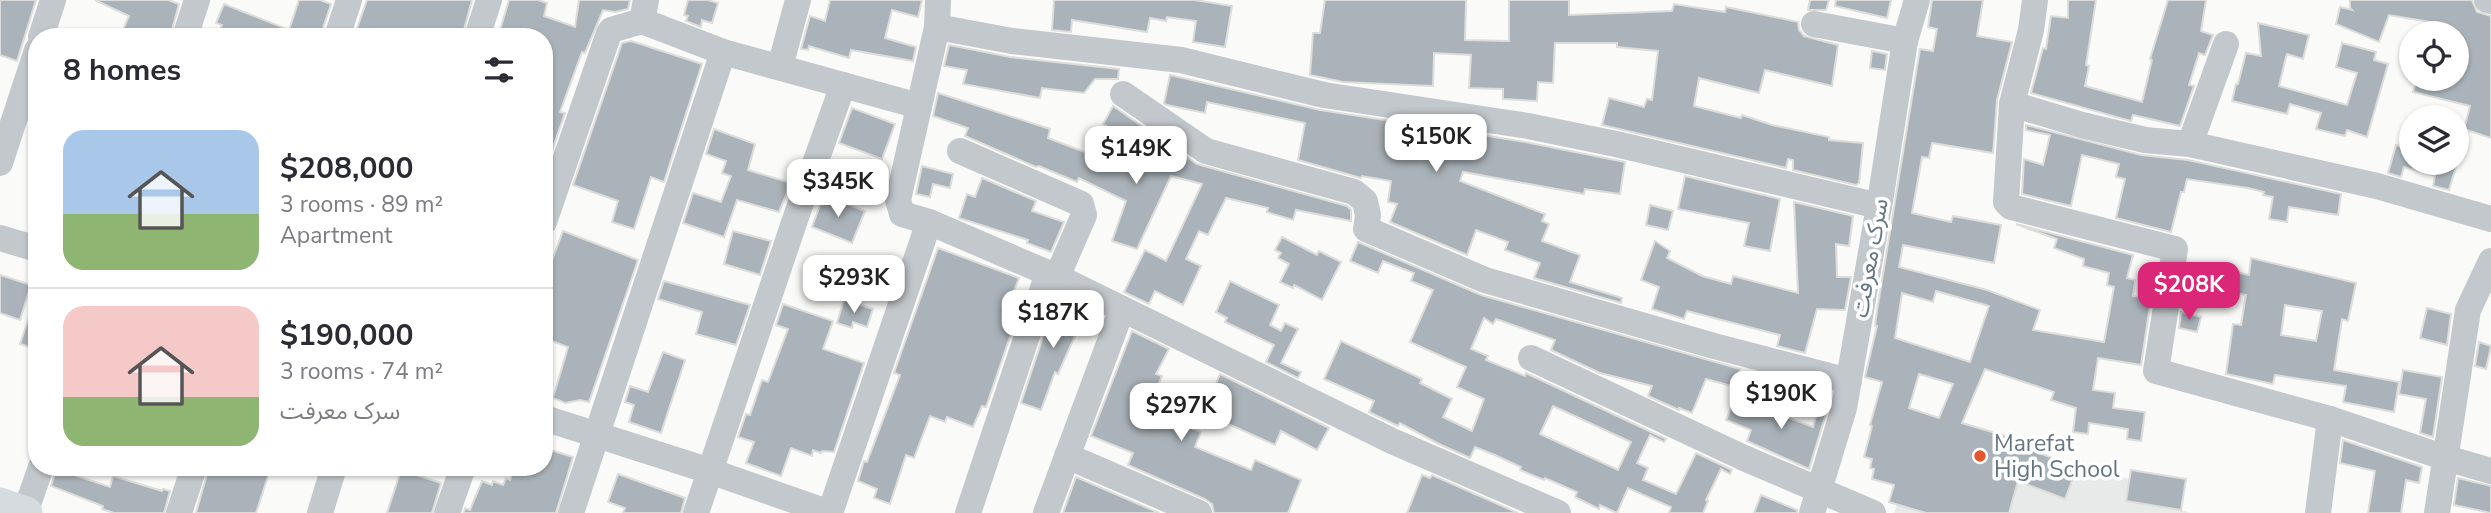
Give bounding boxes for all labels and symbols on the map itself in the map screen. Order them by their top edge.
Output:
pin: $150K [1387,114,1485,174]
pin: $149K [1087,127,1185,186]
pin: $345K [789,160,887,219]
street label: سرک معرفت [1844,196,1896,320]
pin: $293K [805,256,903,315]
pin: $208K [2140,262,2238,322]
pin: $187K [1004,290,1102,350]
pin: $190K [1732,372,1830,431]
pin: $297K [1132,384,1230,443]
place label: Marefat High School [1994,428,2120,485]
marker: Marefat High School [1972,448,1988,464]

